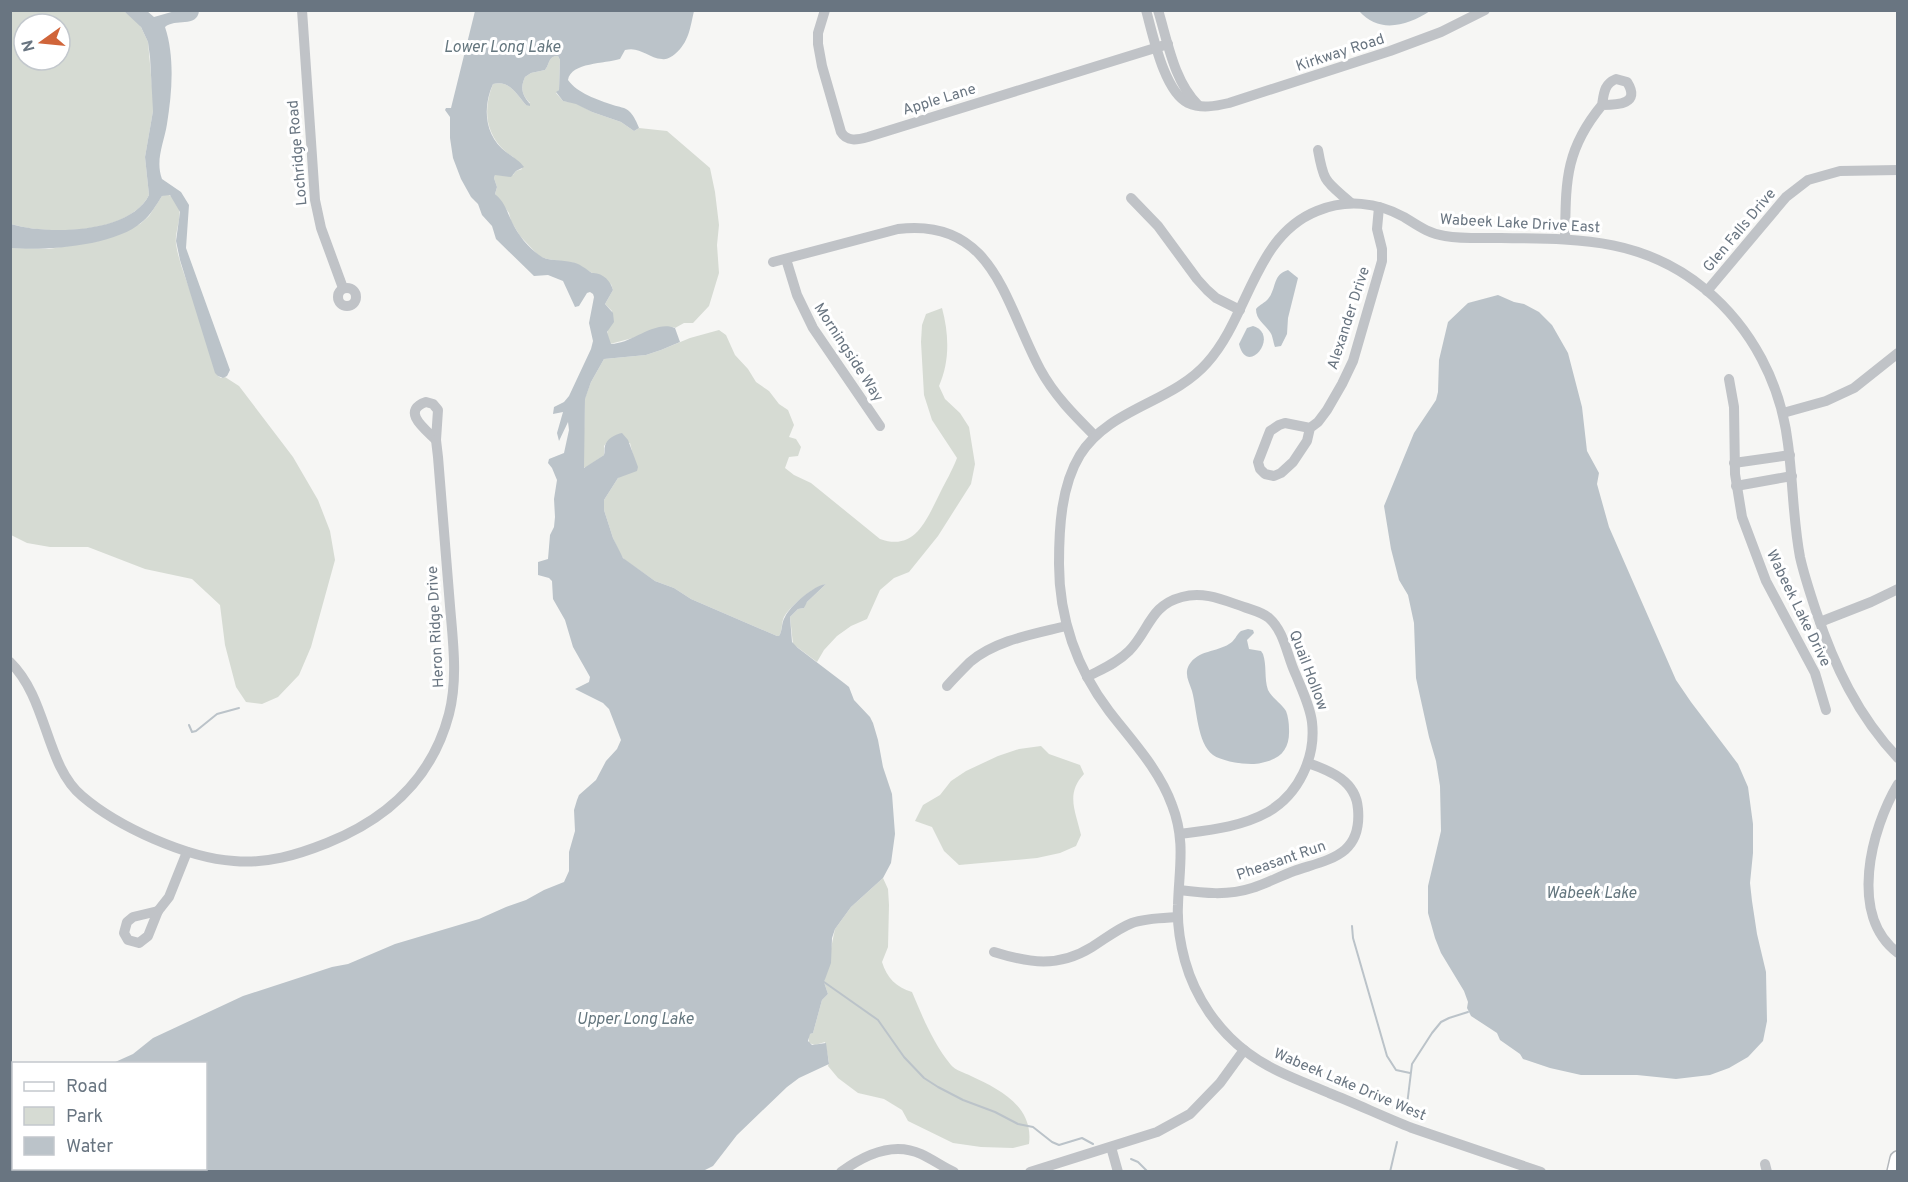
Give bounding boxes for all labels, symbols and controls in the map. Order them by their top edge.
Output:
north arrow [12,12,72,72]
street label: Kirkway Road [1294,30,1387,77]
text: N [18,37,41,54]
water label: Lower Long Lake [444,38,561,58]
street label: Apple Lane [900,80,978,121]
street label: Lochridge Road [284,99,313,206]
street label: Glen Falls Drive [1700,185,1781,277]
street label: Wabeek Lake Drive East [1439,211,1601,238]
street label: Alexander Drive [1324,264,1375,372]
street label: Morningside Way [809,300,887,406]
street label: Wabeek Lake Drive [1761,547,1834,670]
street label: Heron Ridge Drive [424,565,449,688]
street label: Quail Hollow [1284,628,1332,714]
street label: Pheasant Run [1234,837,1329,886]
water label: Wabeek Lake [1546,884,1637,904]
water label: Upper Long Lake [577,1010,694,1030]
street label: Wabeek Lake Drive West [1270,1045,1428,1126]
legend [12,1062,207,1170]
text: Road [66,1076,108,1099]
text: Park [66,1106,103,1129]
text: Water [66,1136,113,1159]

